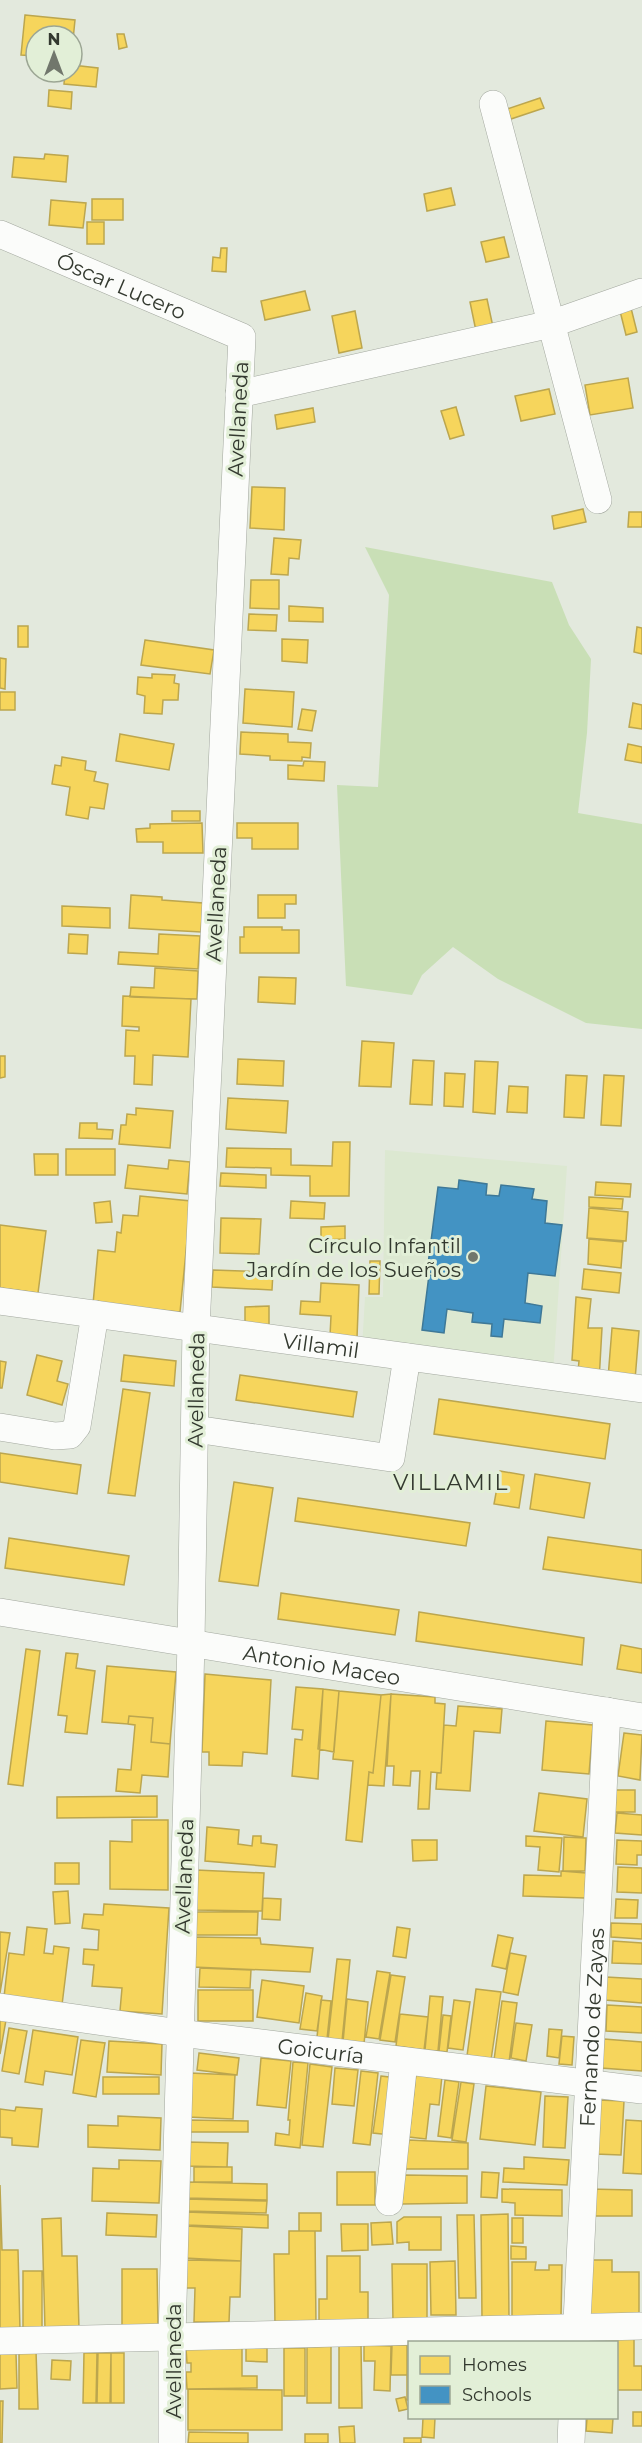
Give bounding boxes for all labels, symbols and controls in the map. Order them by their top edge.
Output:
north arrow [24,24,84,84]
text: N [48,30,60,49]
street label: Óscar Lucero [53,247,190,324]
street label: Avellaneda [222,361,254,477]
street label: Avellaneda [200,846,232,962]
place label: Círculo Infantil Jardín de los Sueños [245,1233,461,1282]
marker: Círculo Infantil Jardín de los Sueños [466,1250,480,1264]
street label: Villamil [281,1327,361,1363]
street label: Avellaneda [182,1332,210,1448]
district label: VILLAMIL [393,1469,509,1496]
street label: Antonio Maceo [241,1639,402,1690]
street label: Avellaneda [169,1818,199,1934]
street label: Fernando de Zayas [574,1927,609,2128]
street label: Goicuría [276,2033,366,2068]
street label: Avellaneda [161,2303,186,2419]
legend [408,2341,618,2419]
text: Homes [462,2354,527,2376]
text: Schools [462,2384,532,2406]

